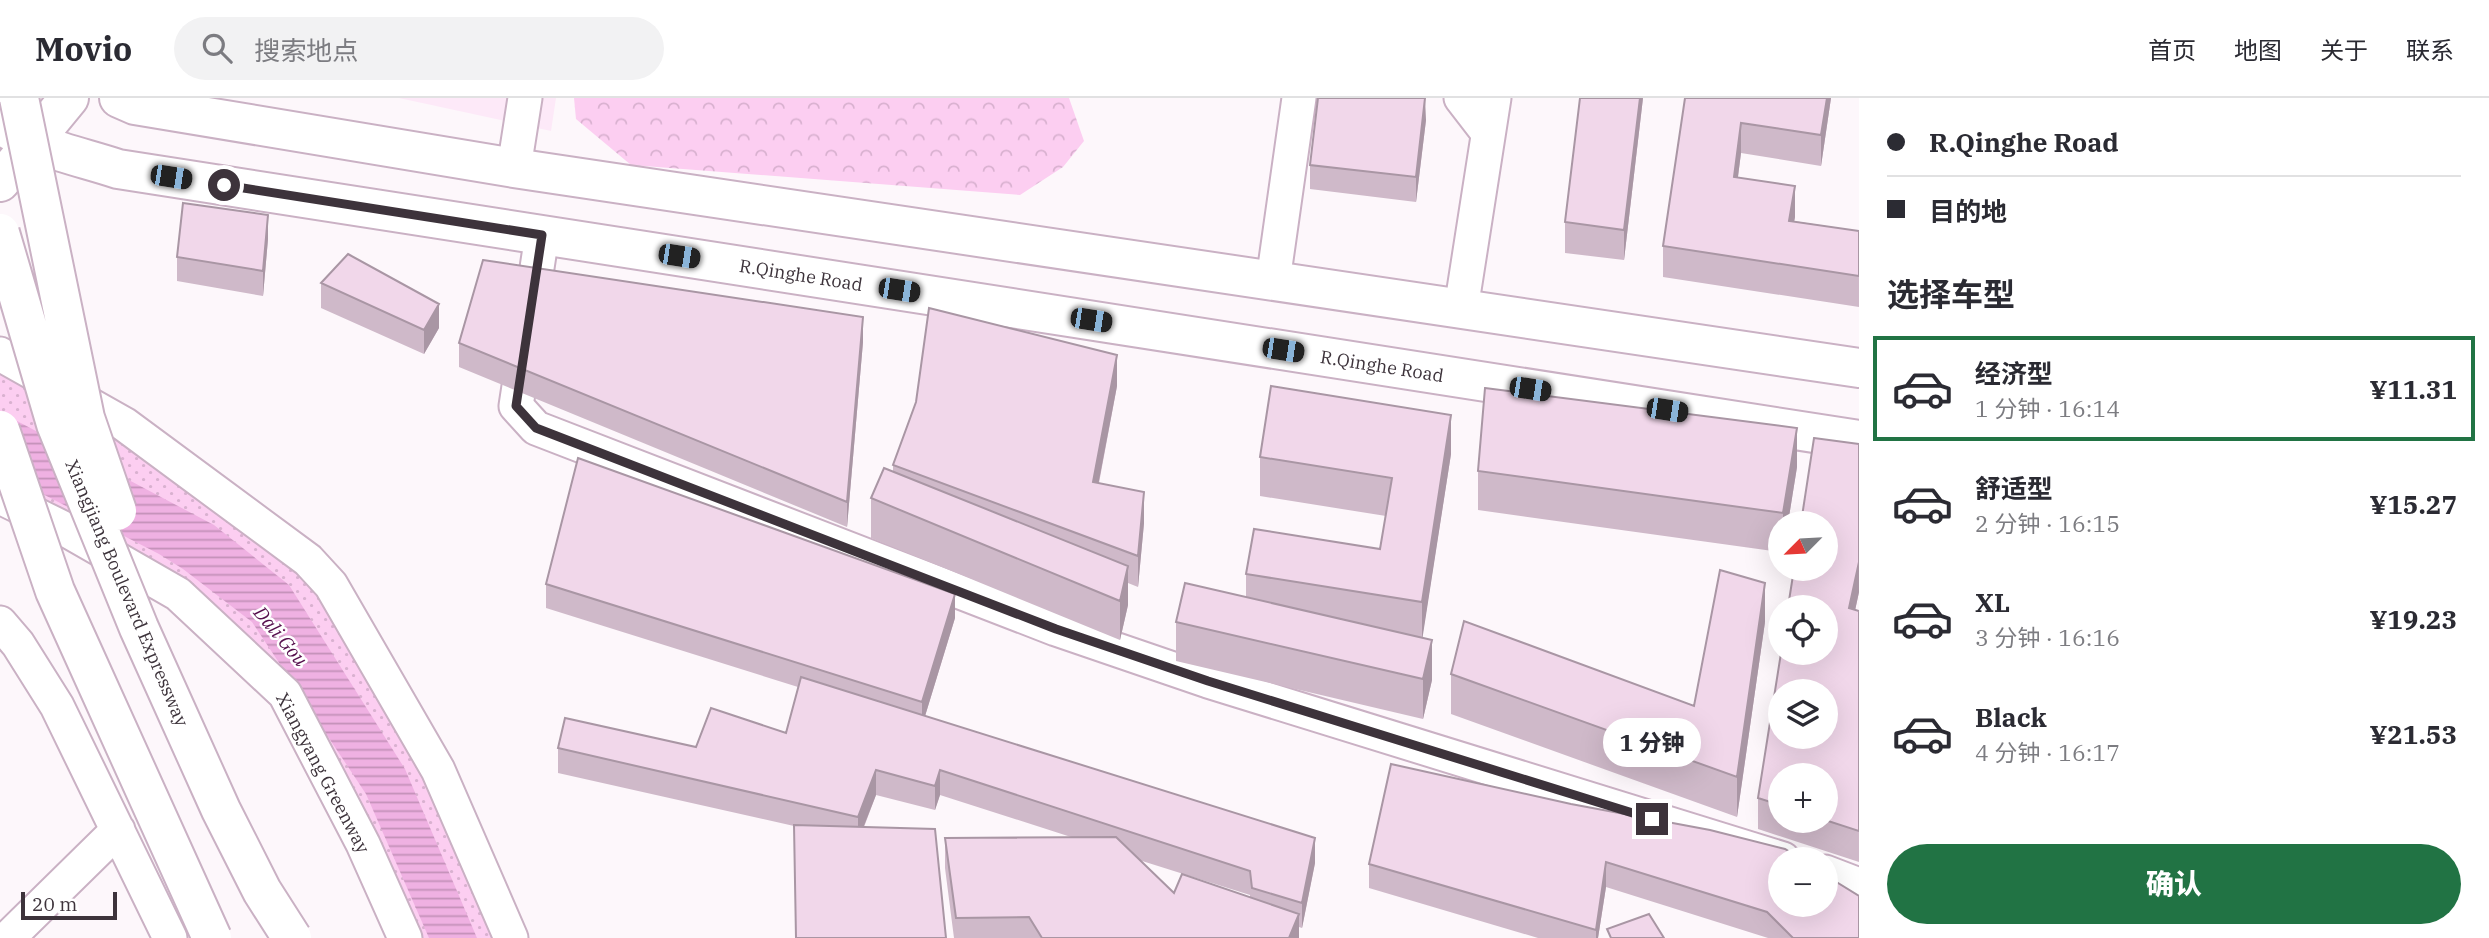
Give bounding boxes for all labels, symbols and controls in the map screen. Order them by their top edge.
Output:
search box [174,17,664,80]
text: Movio [35,27,132,70]
icon: search [198,29,236,67]
text: 搜索地点 [254,33,358,67]
text: 首页 [2148,34,2196,66]
text: 地图 [2234,34,2282,66]
text: 关于 [2320,34,2368,66]
text: 联系 [2406,34,2454,66]
text: R.Qinghe Road [1929,125,2119,159]
car [149,163,194,191]
route start [208,169,240,201]
text: 目的地 [1929,194,2007,228]
car [657,242,702,270]
street label: R.Qinghe Road [738,254,864,296]
text: 选择车型 [1887,273,2015,315]
car [877,276,922,304]
car [1069,306,1114,334]
car [1261,336,1306,364]
street label: R.Qinghe Road [1319,345,1445,387]
text: 经济型 [1975,356,2053,390]
icon: car [1891,357,1954,420]
text: ¥11.31 [2370,372,2457,406]
car [1508,375,1553,403]
text: 1 分钟 · 16:14 [1975,393,2120,423]
car [1645,396,1690,424]
street label: Xiangjiang Boulevard Expressway [60,456,194,730]
text: 舒适型 [1975,471,2053,505]
icon: car [1891,472,1954,535]
text: ¥15.27 [2370,487,2457,521]
text: 2 分钟 · 16:15 [1975,508,2120,538]
north arrow [1768,511,1838,581]
map controls [1768,511,1838,917]
text: XL [1975,585,2010,619]
icon: car [1891,587,1954,650]
button: locate [1768,595,1838,665]
water label: Dali Gou [248,600,313,671]
text: ¥19.23 [2370,602,2457,636]
text: 3 分钟 · 16:16 [1975,622,2120,652]
button: layers [1768,679,1838,749]
street label: Xiangyang Greenway [271,689,375,857]
text: Black [1975,700,2047,734]
icon: car [1891,702,1954,765]
text: ¥21.53 [2370,717,2457,751]
callout: 1 分钟 [1603,718,1701,766]
text: 1 分钟 [1619,727,1685,757]
text: 4 分钟 · 16:17 [1975,737,2120,767]
button: + [1768,763,1838,833]
route end [1636,803,1668,835]
button: 确认 [1887,844,2461,924]
button: − [1768,847,1838,917]
scale bar [21,889,117,921]
text: 20 m [32,892,77,916]

